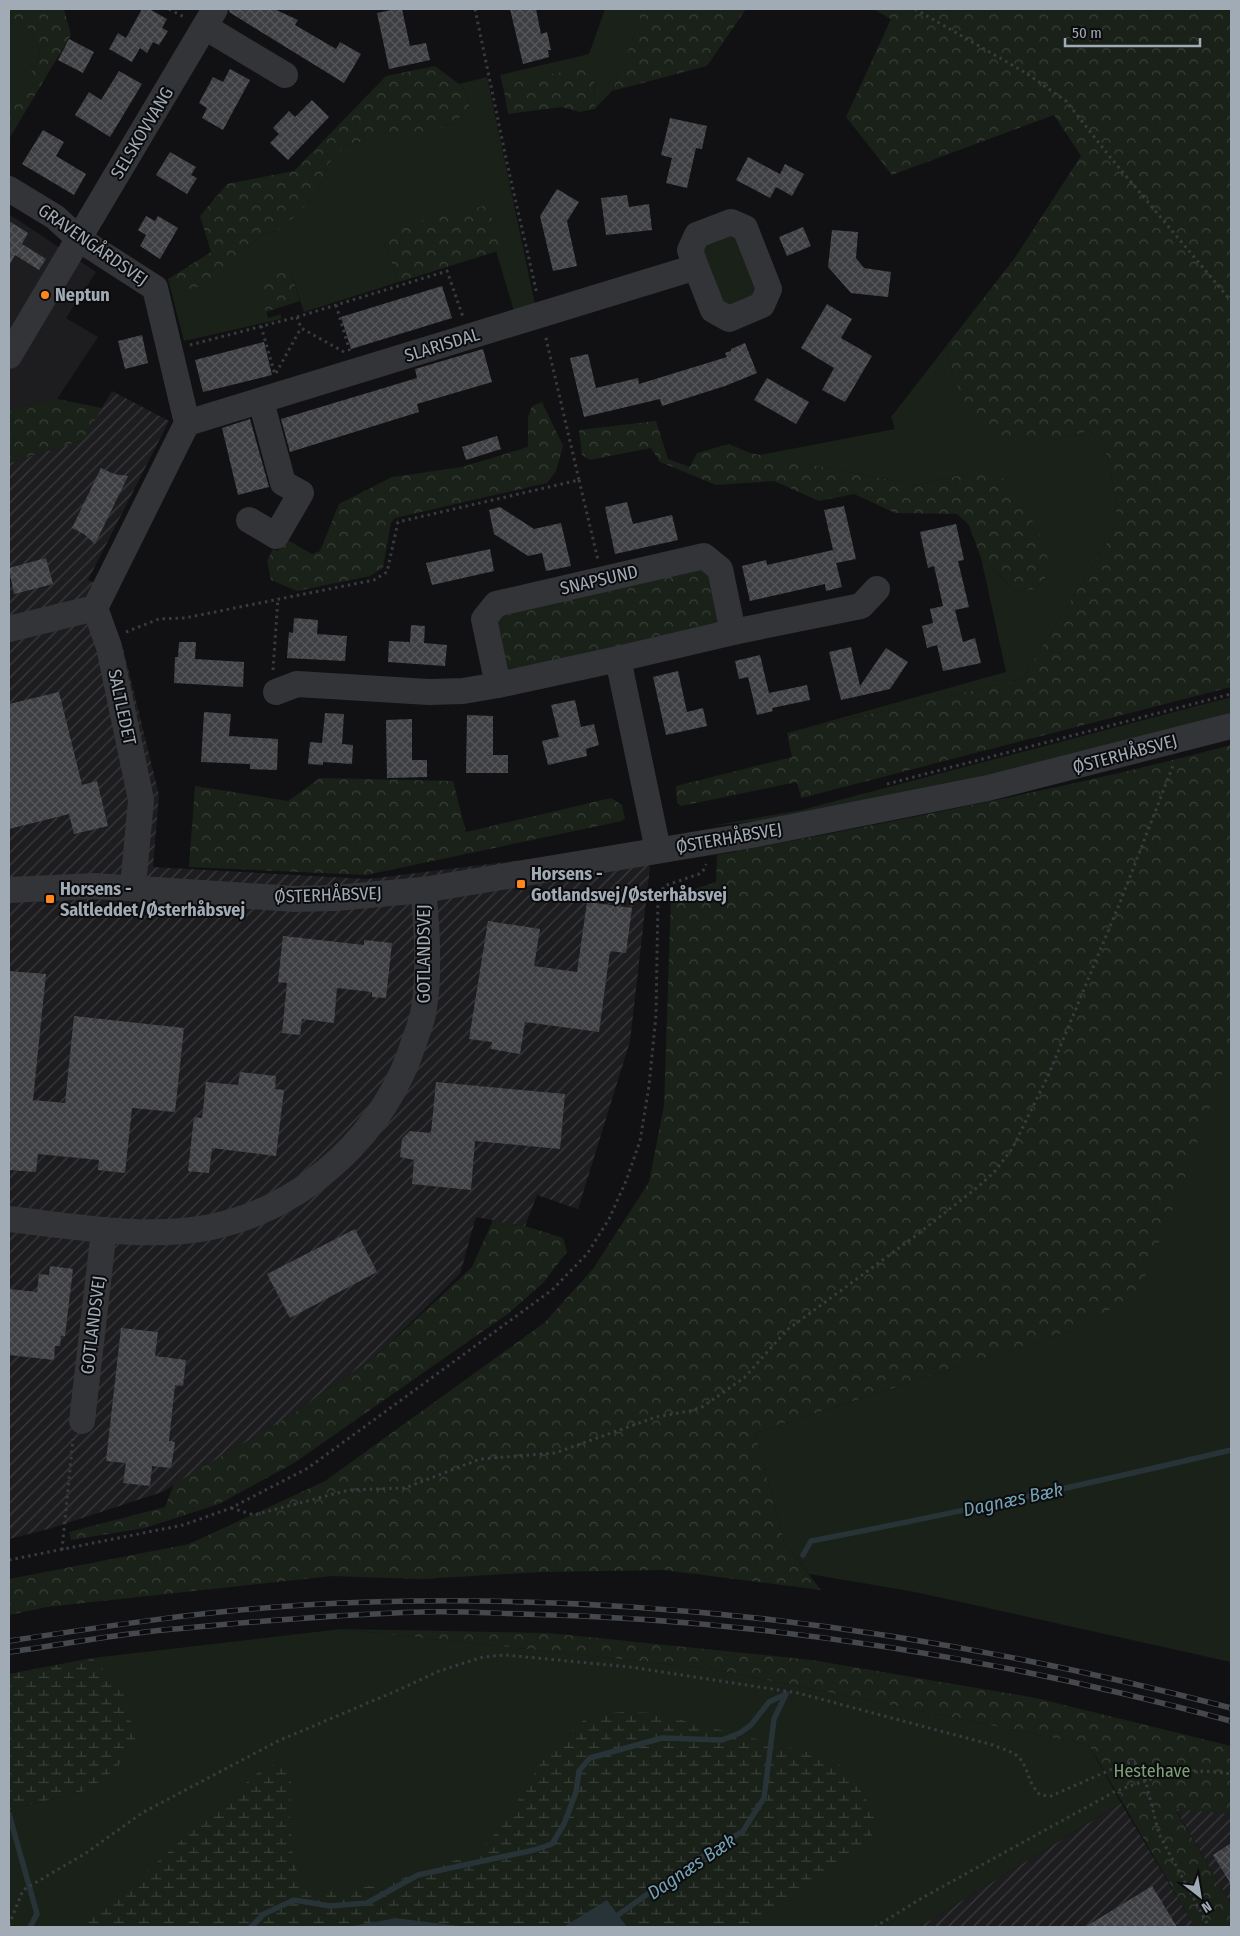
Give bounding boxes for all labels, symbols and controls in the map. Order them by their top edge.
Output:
scale bar [1065,15,1200,47]
text: 50 m [1072,24,1102,42]
street label: SELSKOVVANG [106,83,178,183]
street label: GRAVENGÅRDSVEJ [34,198,153,291]
place label: Neptun [55,284,110,306]
marker: Neptun [39,289,51,301]
street label: SLARISDAL [402,323,482,367]
street label: SNAPSUND [558,560,640,600]
street label: SALTLEDET [103,667,141,747]
street label: ØSTERHÅBSVEJ [1070,729,1180,779]
street label: ØSTERHÅBSVEJ [674,817,784,858]
place label: Horsens - Gotlandsvej/Østerhåbsvej [531,863,727,906]
place label: Horsens - Saltleddet/Østerhåbsvej [60,878,245,921]
marker: Horsens - Gotlandsvej/Østerhåbsvej [515,878,527,890]
street label: ØSTERHÅBSVEJ [274,881,382,908]
marker: Horsens - Saltleddet/Østerhåbsvej [44,893,56,905]
street label: GOTLANDSVEJ [413,904,435,1004]
street label: GOTLANDSVEJ [76,1274,110,1376]
water label: Dagnæs Bæk [961,1478,1065,1521]
park label: Hestehave [1114,1760,1191,1782]
water label: Dagnæs Bæk [643,1829,740,1904]
north arrow [1175,1871,1225,1921]
text: N [1198,1897,1214,1916]

